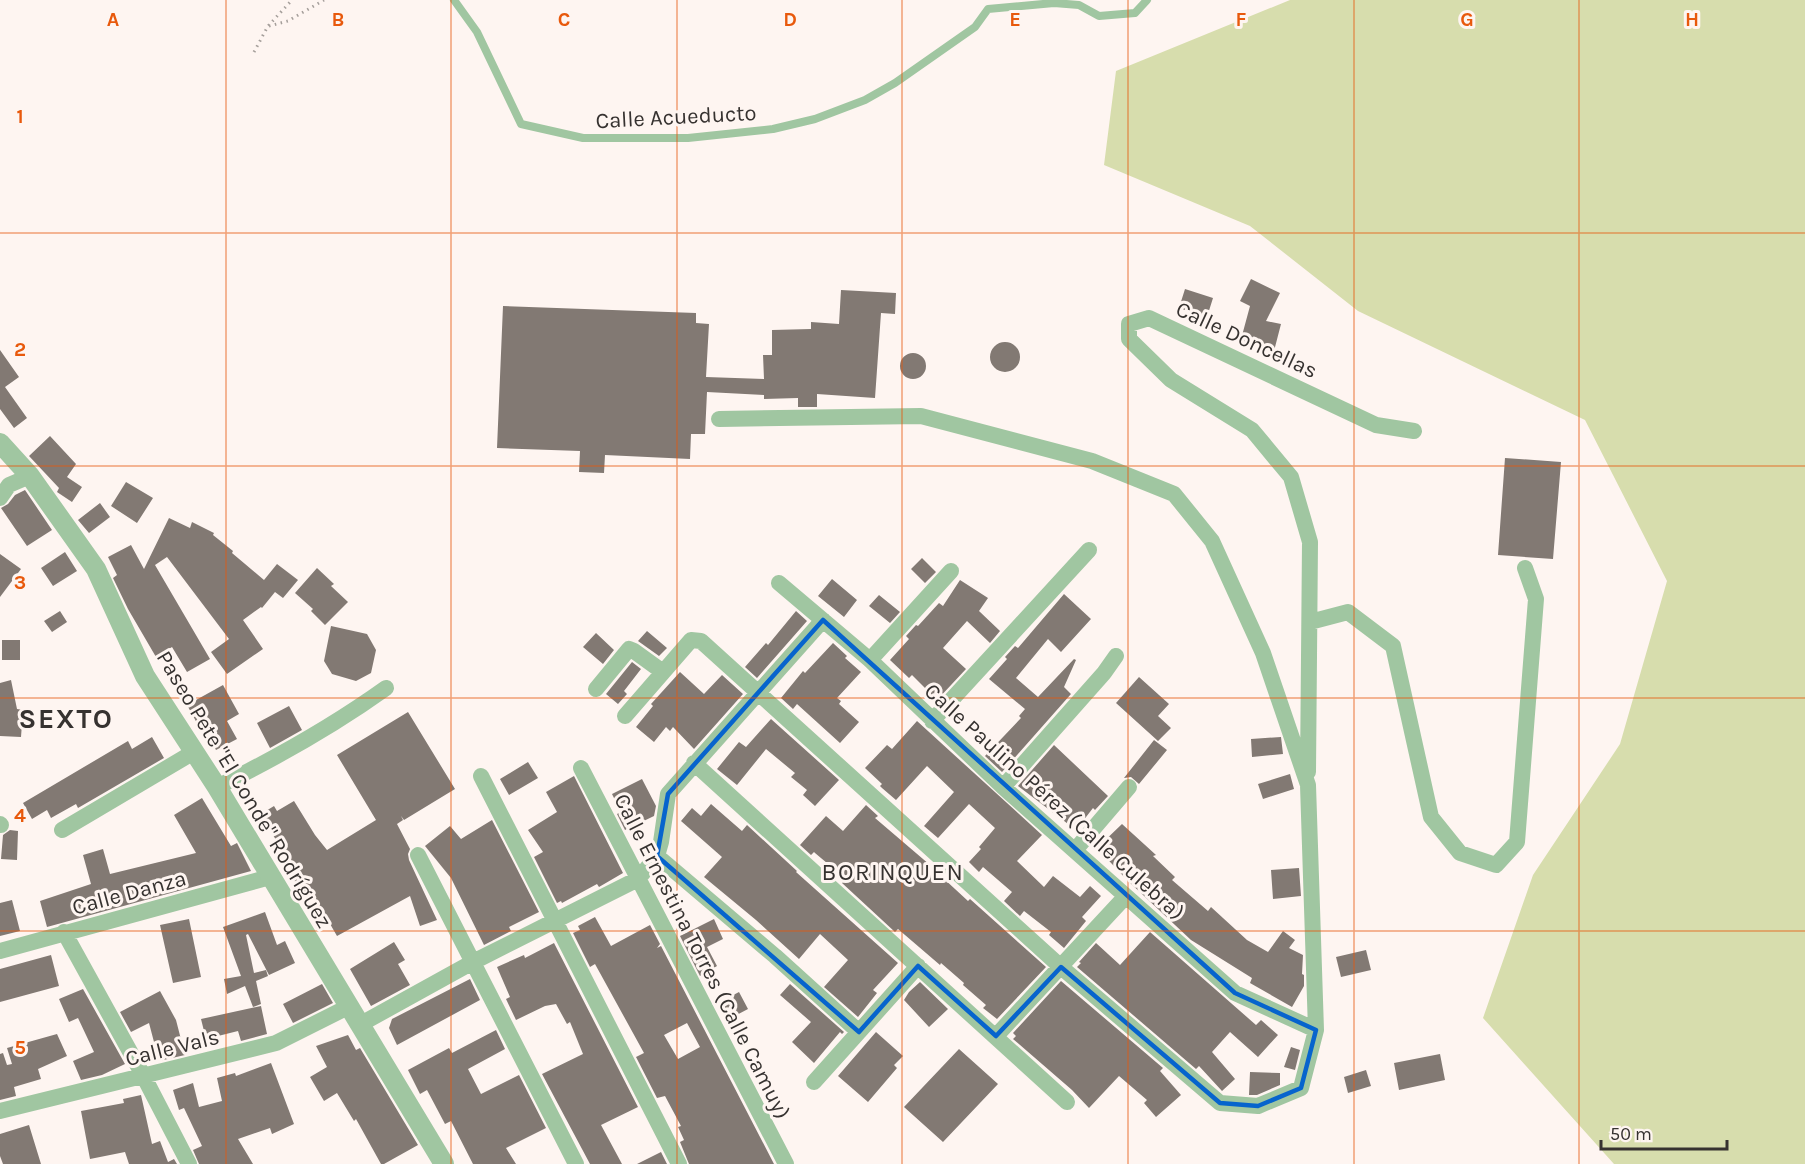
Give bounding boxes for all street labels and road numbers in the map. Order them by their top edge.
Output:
street label: Calle Acueducto [595,100,757,134]
street label: Calle Doncellas [1172,296,1321,384]
street label: Paseo Pete "El Conde" Rodríguez [151,646,337,933]
street label: Calle Paulino Pérez (Calle Culebra) [919,678,1190,926]
street label: Calle Ernestina Torres (Calle Camuy) [608,790,796,1123]
street label: Calle Danza [69,865,189,921]
street label: Calle Vals [123,1024,222,1072]

